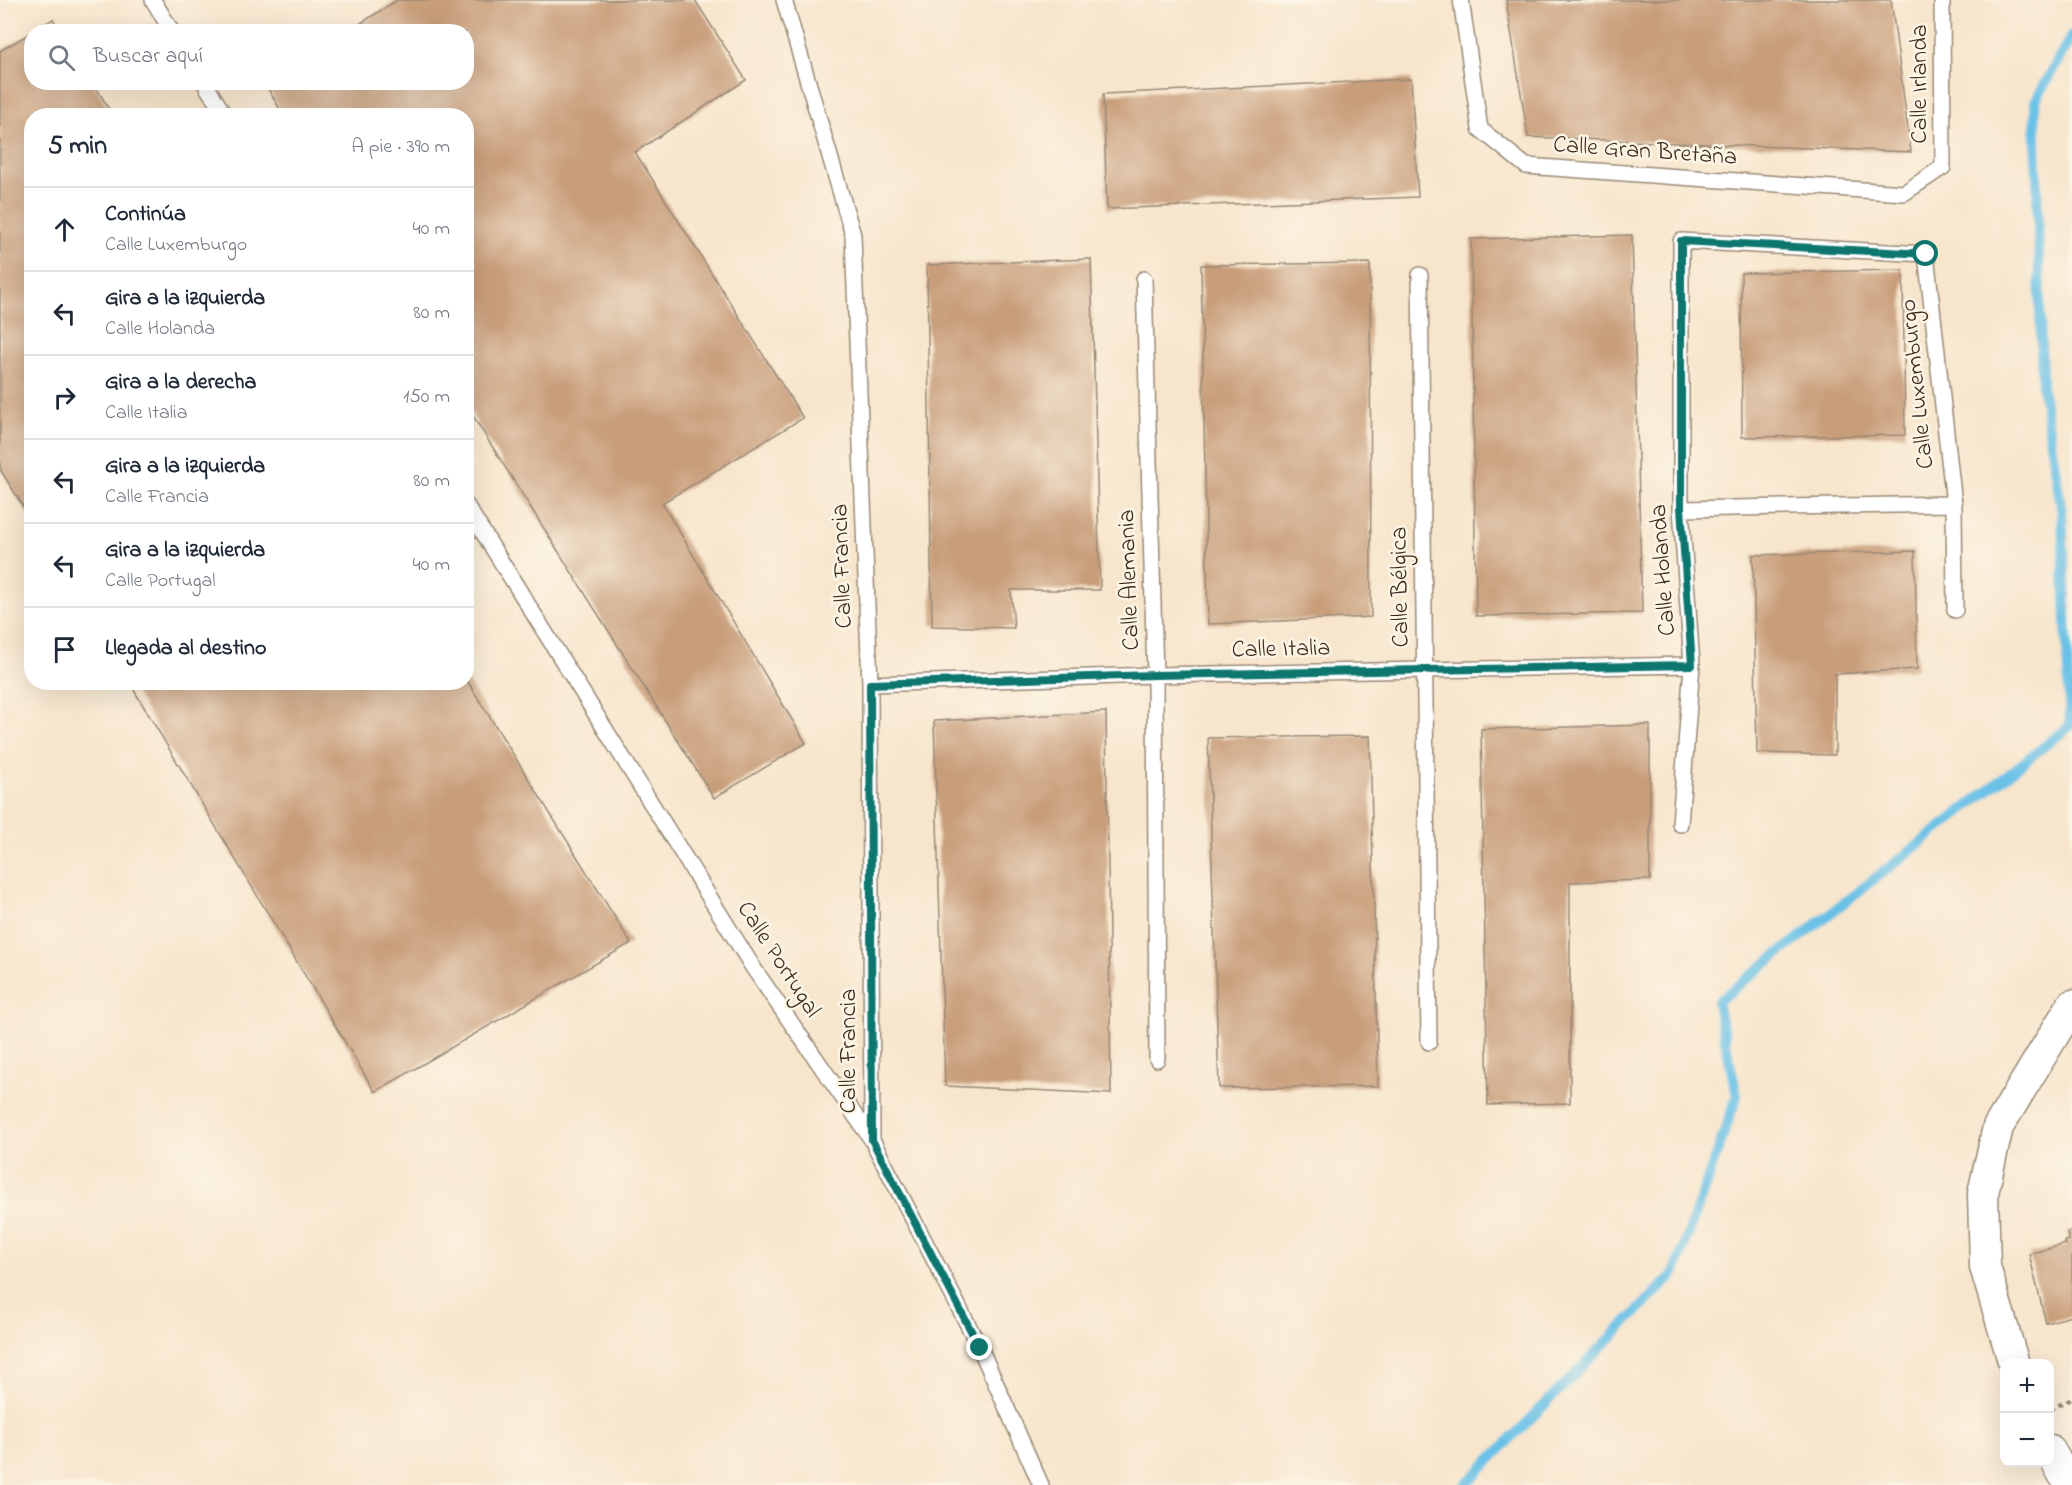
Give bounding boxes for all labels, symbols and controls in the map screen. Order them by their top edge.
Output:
search box [24,24,474,90]
street label: Calle Irlanda [1903,24,1938,144]
icon: search [45,41,78,74]
text: Buscar aquí [93,41,203,73]
text: 5 min [48,128,107,166]
street label: Calle Gran Bretaña [1552,128,1738,176]
text: A pie · 390 m [352,133,450,162]
text: Continúa [105,199,186,231]
icon: ahead [48,213,81,246]
text: 40 m [413,215,450,244]
text: Calle Luxemburgo [105,231,247,260]
route start [1912,240,1938,266]
text: Gira a la izquierda [105,283,265,315]
icon: left [48,297,81,330]
street label: Calle Luxemburgo [1892,297,1944,471]
text: 80 m [413,299,450,328]
text: Calle Holanda [105,315,215,344]
text: Gira a la derecha [105,367,256,399]
icon: right [48,381,81,414]
text: 150 m [403,383,450,412]
text: Calle Italia [105,399,187,428]
text: Gira a la izquierda [105,451,265,483]
icon: left [48,465,81,498]
text: 80 m [413,467,450,496]
text: Calle Francia [105,483,209,512]
street label: Calle Francia [823,503,863,629]
street label: Calle Holanda [1642,503,1686,637]
street label: Calle Alemania [1110,509,1150,651]
street label: Calle Bélgica [1382,526,1420,648]
text: Gira a la izquierda [105,535,265,567]
icon: left [48,549,81,582]
text: 40 m [413,551,450,580]
text: Calle Portugal [105,567,216,596]
street label: Calle Italia [1231,632,1331,668]
icon: arrive [48,633,81,666]
text: Llegada al destino [105,633,266,665]
street label: Calle Portugal [727,895,829,1025]
street label: Calle Francia [832,989,867,1113]
route end [966,1334,992,1360]
map controls [2000,1359,2054,1467]
button: + [2000,1359,2054,1413]
button: − [2000,1413,2054,1467]

